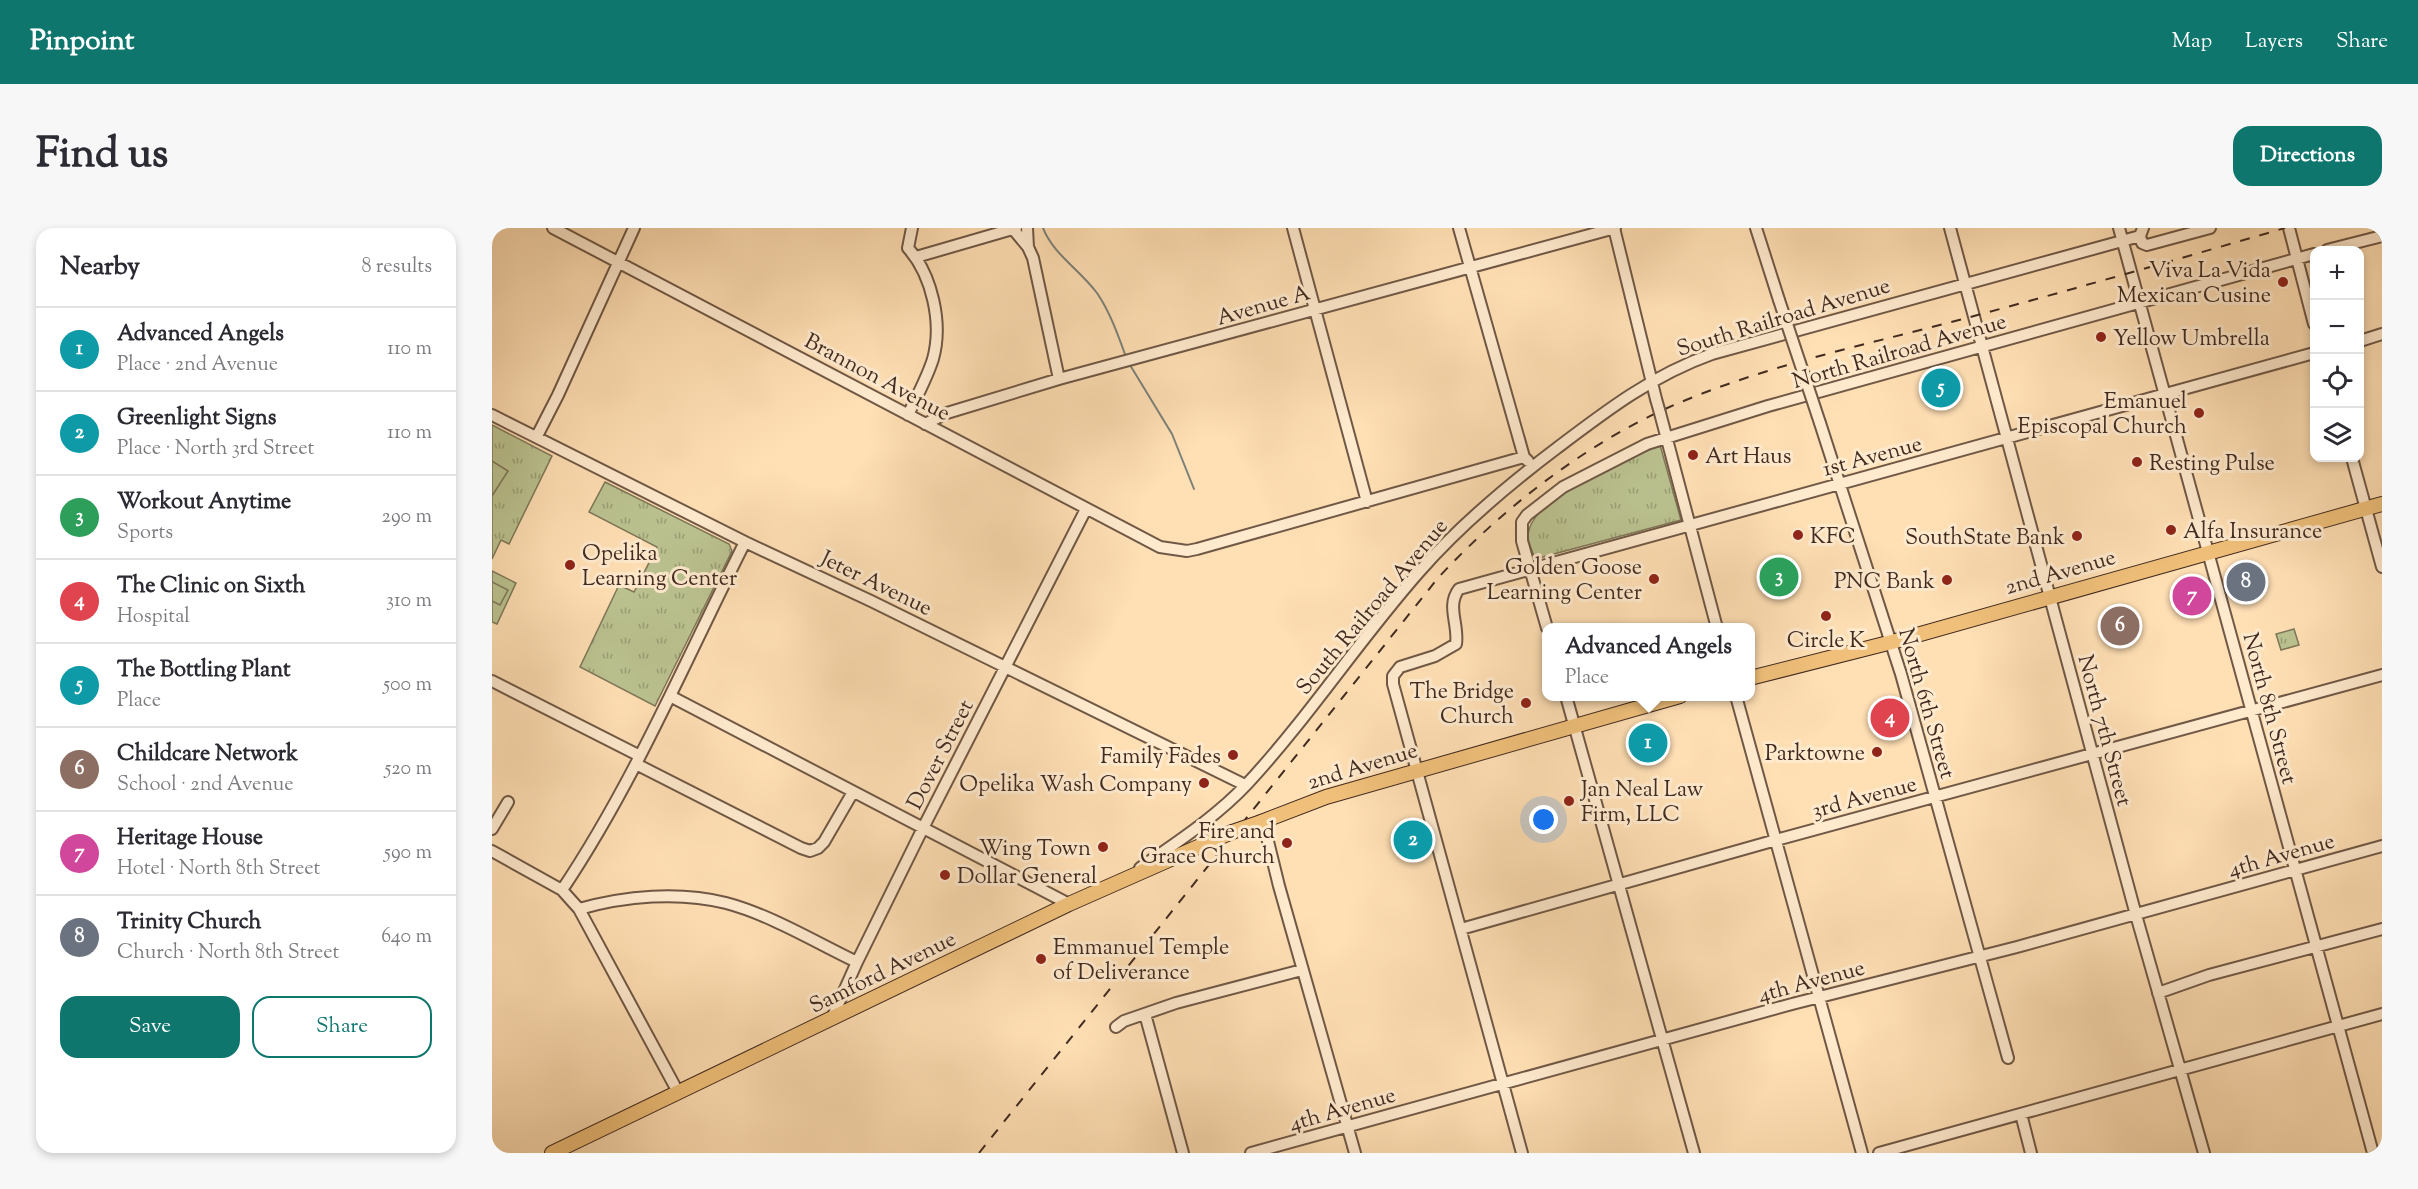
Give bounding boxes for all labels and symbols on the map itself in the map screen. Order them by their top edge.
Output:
place label: Viva La Vida Mexican Cusine [2117,256,2271,313]
street label: South Railroad Avenue [1673,271,1895,367]
marker: Viva La Vida Mexican Cusine [2276,275,2290,289]
street label: Avenue A [1213,278,1315,336]
street label: North Railroad Avenue [1789,307,2011,399]
place label: Yellow Umbrella [2113,324,2270,356]
street label: Brannon Avenue [798,327,955,431]
marker: Yellow Umbrella [2094,330,2108,344]
pin: 5 [1922,366,1960,410]
place label: Emanuel Episcopal Church [2018,387,2187,444]
marker: Emanuel Episcopal Church [2192,406,2206,420]
street label: 1st Avenue [1819,429,1926,487]
place label: Art Haus [1705,442,1791,474]
marker: Art Haus [1686,448,1700,462]
place label: Resting Pulse [2149,449,2275,481]
marker: Resting Pulse [2130,455,2144,469]
street label: South Railroad Avenue [1290,513,1457,703]
place label: Alfa Insurance [2183,517,2322,549]
place label: KFC [1810,522,1856,554]
place label: SouthState Bank [1905,523,2065,555]
marker: Alfa Insurance [2164,523,2178,537]
marker: KFC [1791,528,1805,542]
marker: SouthState Bank [2070,529,2084,543]
place label: Opelika Learning Center [582,539,737,596]
street label: Jeter Avenue [814,543,937,626]
street label: 2nd Avenue [2002,543,2120,605]
place label: Golden Goose Learning Center [1487,553,1642,610]
pin: 3 [1760,554,1798,600]
marker: Opelika Learning Center [563,558,577,572]
pin: 8 [2226,560,2266,604]
place label: PNC Bank [1834,567,1935,599]
marker: Golden Goose Learning Center [1647,572,1661,586]
marker: PNC Bank [1940,573,1954,587]
pin: 7 [2172,574,2212,619]
pin: 6 [2100,604,2140,648]
marker: Circle K [1819,609,1833,623]
street label: North 6th Street [1888,625,1962,783]
place label: Circle K [1787,626,1865,658]
street label: North 8th Street [2233,629,2304,789]
street label: North 7th Street [2068,651,2139,811]
place label: The Bridge Church [1410,677,1514,734]
street label: Dover Street [900,694,983,816]
marker: The Bridge Church [1519,696,1533,710]
pin: 4 [1870,696,1910,740]
pin: 1 [1628,720,1668,766]
street label: 2nd Avenue [1304,736,1422,800]
place label: Parktowne [1765,739,1865,771]
place label: Family Fades [1100,742,1221,774]
marker: Parktowne [1870,745,1884,759]
marker: Family Fades [1226,748,1240,762]
place label: Opelika Wash Company [959,770,1192,802]
street label: 3rd Avenue [1809,770,1921,828]
place label: Jan Neal Law Firm, LLC [1580,775,1704,832]
marker: Opelika Wash Company [1197,776,1211,790]
marker: Jan Neal Law Firm, LLC [1562,794,1576,808]
your location [1529,805,1558,834]
place label: Fire and Grace Church [1140,817,1275,874]
pin: 2 [1394,818,1432,862]
street label: 4th Avenue [2225,826,2339,887]
place label: Wing Town [979,834,1091,866]
marker: Fire and Grace Church [1280,836,1294,850]
marker: Wing Town [1096,840,1110,854]
place label: Dollar General [957,862,1097,894]
marker: Dollar General [938,868,952,882]
street label: Samford Avenue [805,924,962,1023]
place label: Emmanuel Temple of Deliverance [1053,933,1229,990]
marker: Emmanuel Temple of Deliverance [1034,952,1048,966]
street label: 4th Avenue [1755,953,1869,1013]
street label: 4th Avenue [1286,1080,1400,1141]

